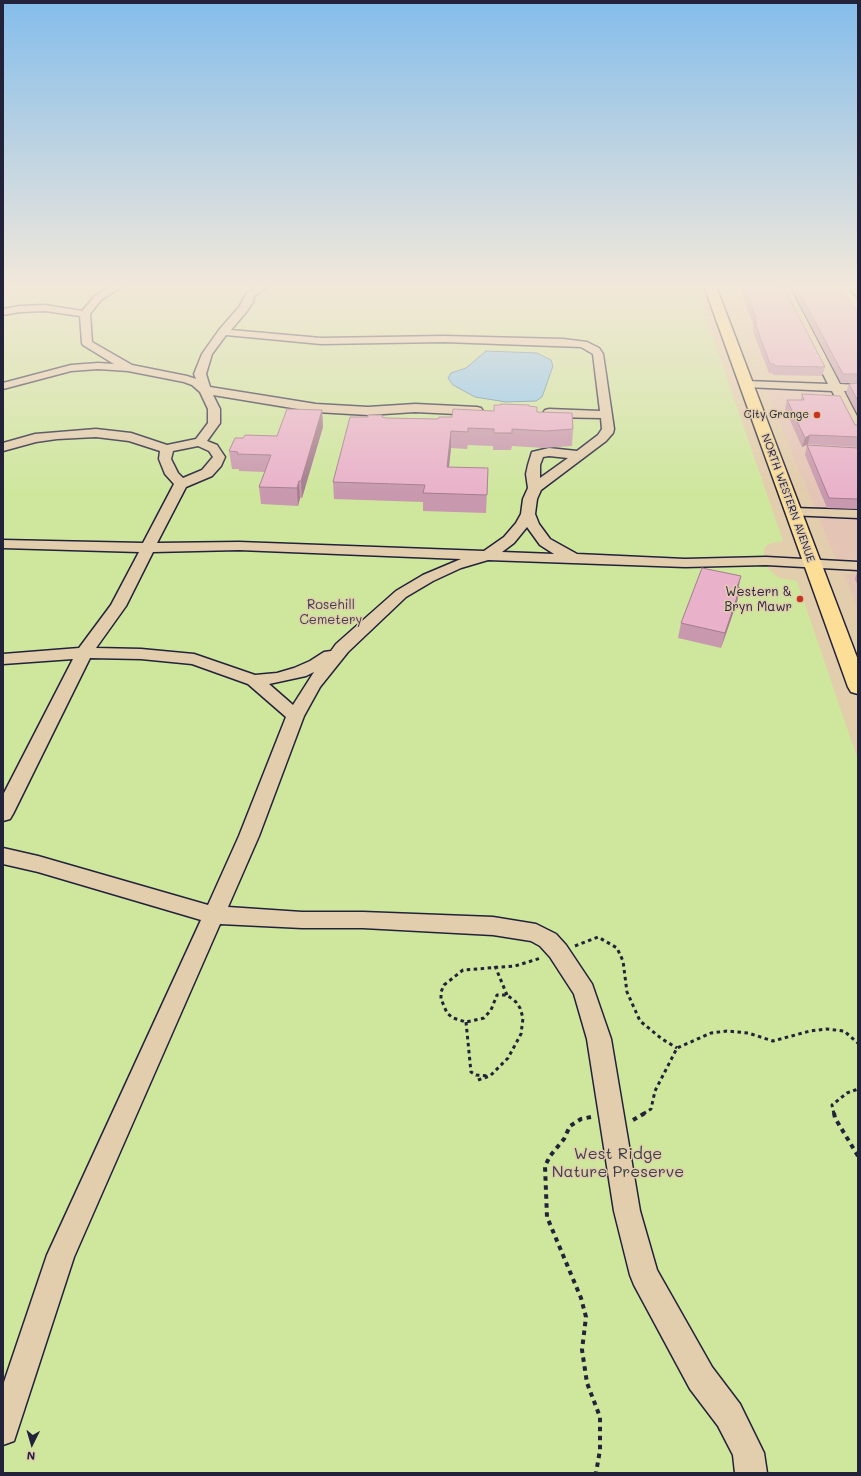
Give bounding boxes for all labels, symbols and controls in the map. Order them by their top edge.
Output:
place label: City Grange [744,408,809,422]
marker: City Grange [812,410,822,420]
street label: NORTH WESTERN AVENUE [759,432,817,564]
place label: Western & Bryn Mawr [724,584,792,615]
marker: Western & Bryn Mawr [795,594,805,604]
park label: Rosehill Cemetery [300,597,362,628]
park label: West Ridge Nature Preserve [552,1144,684,1182]
north arrow [12,1424,52,1464]
text: N [26,1449,36,1464]

